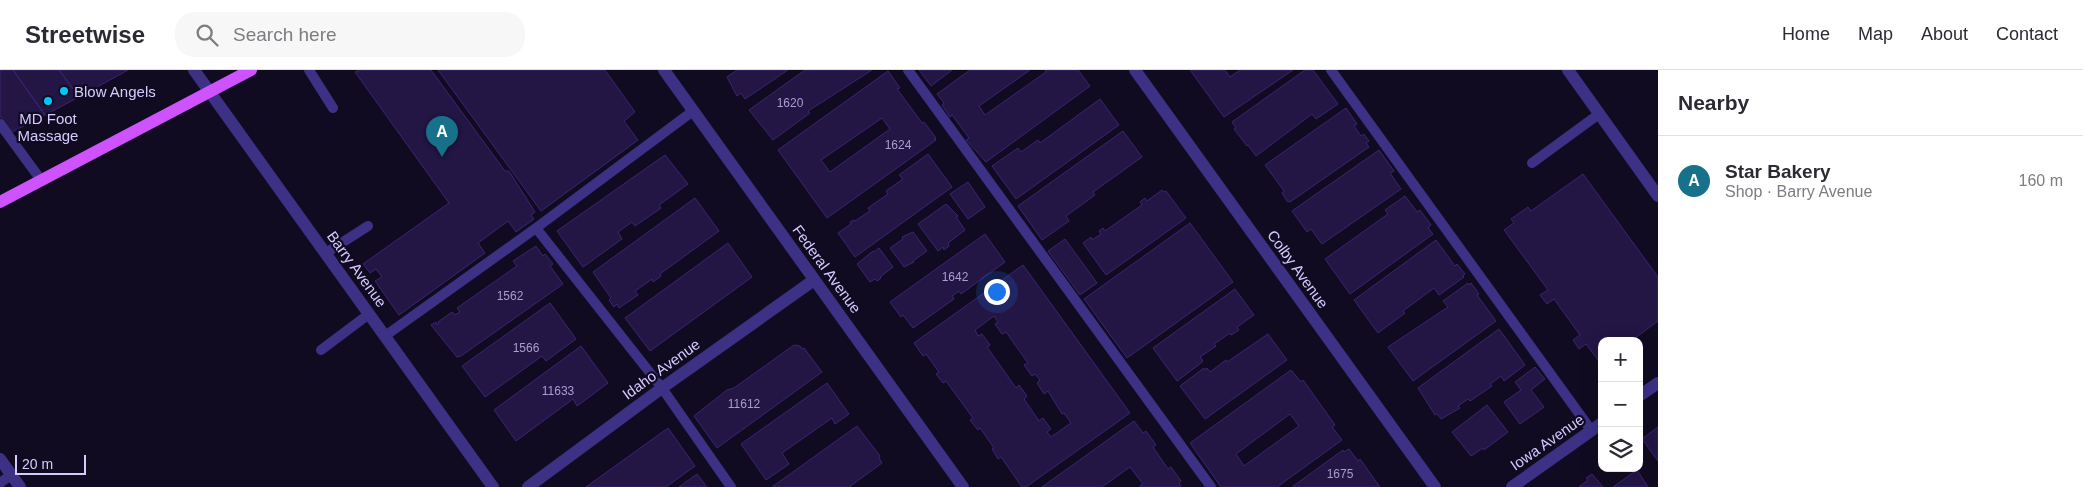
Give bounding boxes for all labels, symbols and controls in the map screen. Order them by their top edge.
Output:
search box [175,12,525,57]
text: Streetwise [25,21,145,48]
icon: search [193,21,221,49]
text: Search here [233,24,337,45]
text: Home [1782,24,1830,44]
text: Map [1858,24,1893,44]
text: About [1921,24,1968,44]
text: Contact [1996,24,2058,44]
place label: Blow Angels [74,83,156,100]
marker: Blow Angels [58,85,70,97]
text: Nearby [1678,91,1749,114]
marker: MD Foot Massage [42,95,54,107]
house number: 1620 [777,96,804,110]
place label: MD Foot Massage [18,110,78,144]
pin: A [426,116,458,157]
house number: 1624 [885,138,912,152]
text: Star Bakery [1725,161,1831,182]
text: A [1688,172,1700,189]
text: 160 m [2019,172,2063,189]
text: Shop · Barry Avenue [1725,183,1872,200]
street label: Federal Avenue [789,222,865,316]
street label: Colby Avenue [1264,227,1332,311]
street label: Barry Avenue [324,228,390,310]
house number: 1642 [942,270,969,284]
your location [984,279,1010,305]
house number: 1562 [497,289,524,303]
street label: Idaho Avenue [619,335,703,403]
map controls [1598,337,1643,472]
button: + [1598,337,1643,382]
house number: 1566 [513,341,540,355]
button: − [1598,382,1643,427]
house number: 11633 [542,384,575,398]
house number: 11612 [728,397,761,411]
street label: Iowa Avenue [1507,410,1587,474]
button: layers [1598,427,1643,472]
scale bar [15,452,86,475]
text: 20 m [22,456,53,472]
house number: 1675 [1327,467,1354,481]

